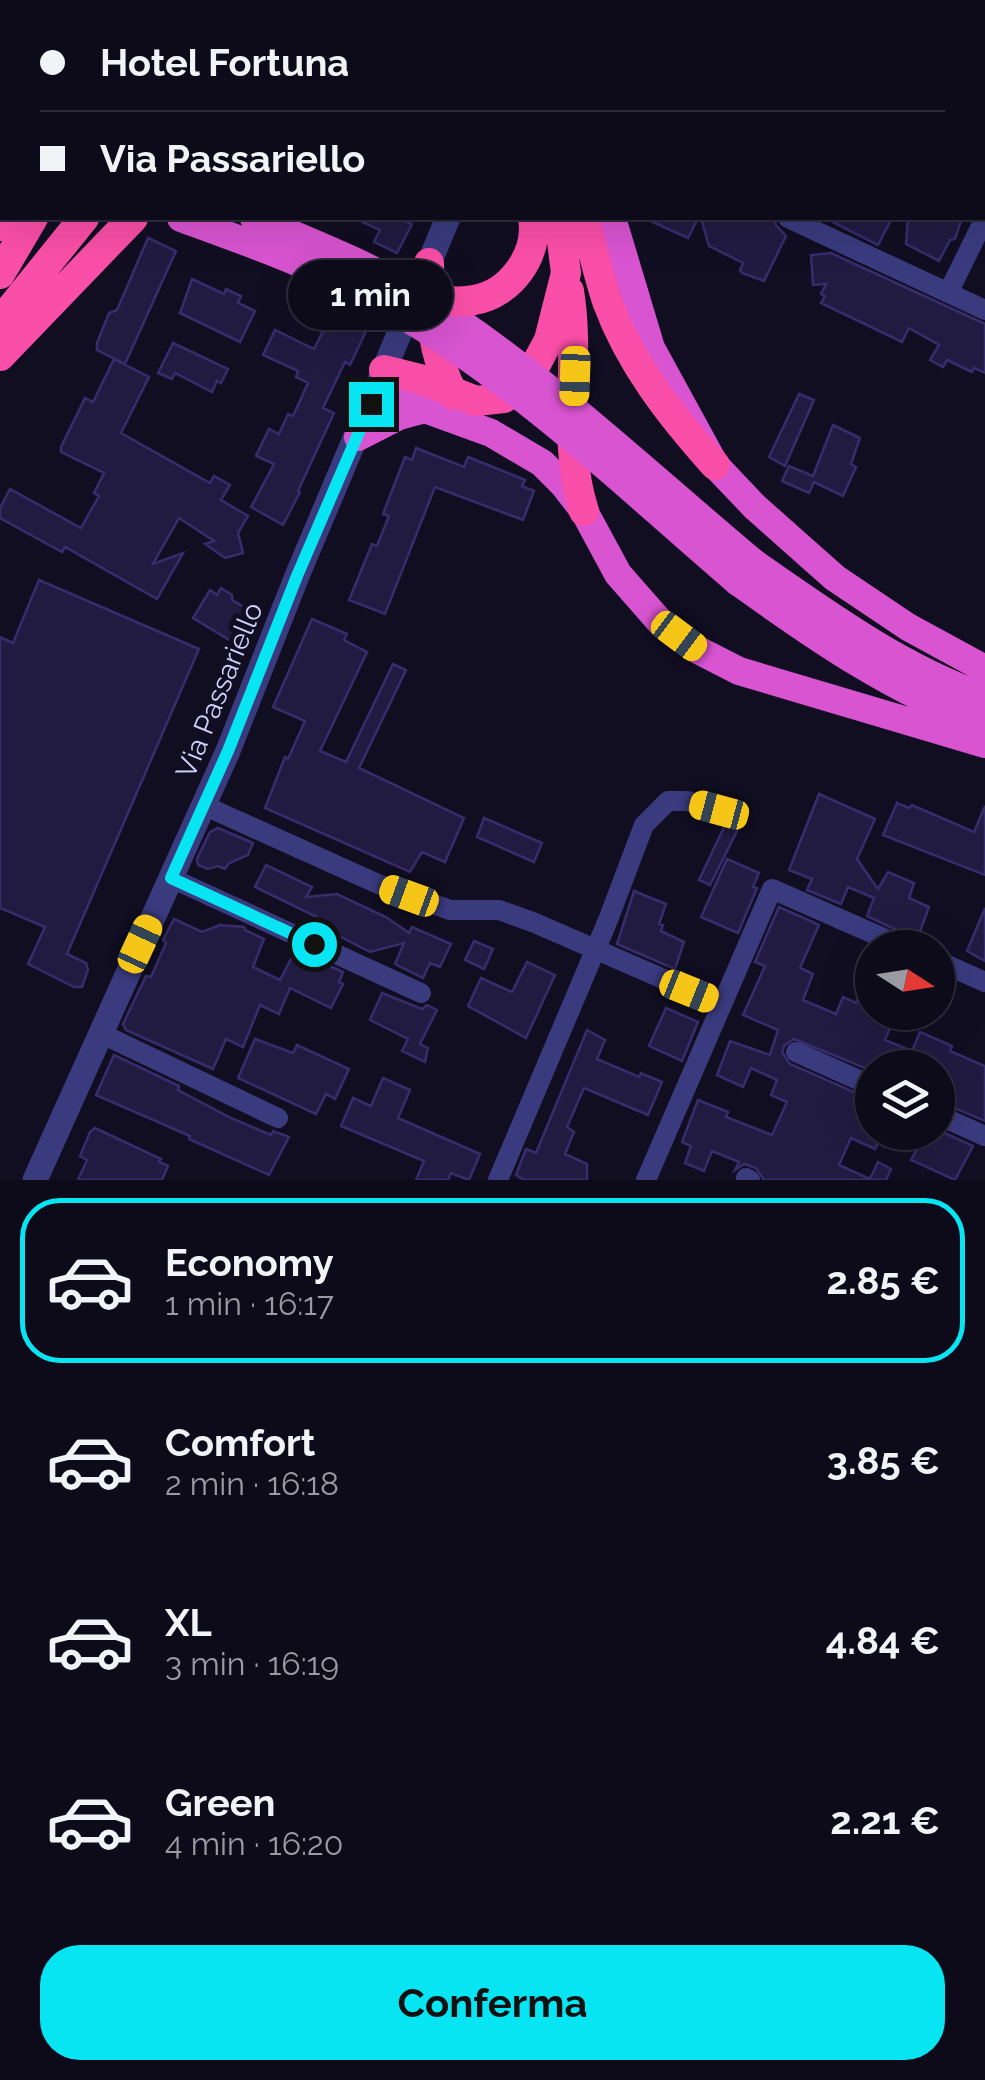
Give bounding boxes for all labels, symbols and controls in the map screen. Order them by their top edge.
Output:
text: Hotel Fortuna [100,40,349,85]
text: Via Passariello [100,136,365,181]
callout: 1 min [288,259,454,329]
text: 1 min [330,276,411,313]
car [559,345,591,407]
route end [349,382,394,427]
street label: Via Passariello [169,597,270,783]
car [646,606,712,666]
car [686,788,752,832]
car [376,872,442,920]
car [114,910,166,978]
route start [292,922,337,967]
north arrow [855,930,955,1030]
map controls [855,930,955,1150]
car [656,966,722,1016]
button: layers [855,1050,955,1150]
icon: car [45,1236,135,1326]
text: Economy [165,1240,334,1285]
text: 2.85 € [827,1258,940,1303]
text: 1 min · 16:17 [165,1285,334,1322]
icon: car [45,1416,135,1506]
text: Comfort [165,1420,315,1465]
text: 3.85 € [827,1438,940,1483]
text: 2 min · 16:18 [165,1465,339,1502]
icon: car [45,1596,135,1686]
text: XL [165,1600,212,1645]
text: 4.84 € [826,1618,940,1663]
text: 3 min · 16:19 [165,1645,339,1682]
icon: car [45,1776,135,1866]
text: Green [165,1780,275,1825]
text: 2.21 € [830,1798,940,1843]
text: 4 min · 16:20 [165,1825,343,1862]
button: Conferma [40,1945,945,2060]

